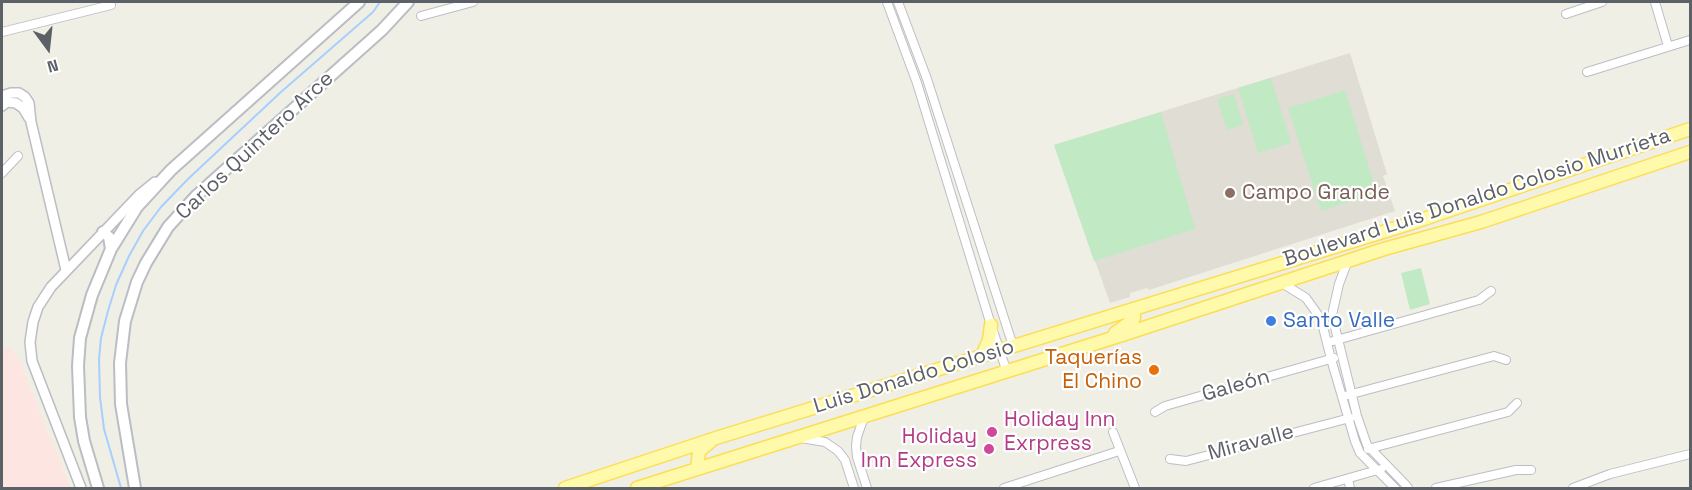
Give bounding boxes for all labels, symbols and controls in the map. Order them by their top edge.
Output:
north arrow [18,18,78,78]
text: N [45,54,61,77]
street label: Carlos Quintero Arce [171,67,339,225]
street label: Boulevard Luis Donaldo Colosio Murrieta [1280,123,1674,273]
place label: Campo Grande [1242,180,1390,206]
marker: Campo Grande [1223,186,1237,200]
place label: Santo Valle [1283,308,1395,334]
marker: Santo Valle [1264,314,1278,328]
street label: Luis Donaldo Colosio [811,334,1017,420]
place label: Taquerías El Chino [1045,345,1142,395]
marker: Taquerías El Chino [1147,363,1161,377]
street label: Galeón [1199,364,1273,408]
place label: Holiday Inn Exrpress [1004,407,1115,457]
street label: Miravalle [1205,419,1297,467]
place label: Holiday Inn Express [861,424,977,474]
marker: Holiday Inn Exrpress [985,425,999,439]
marker: Holiday Inn Express [982,442,996,456]

